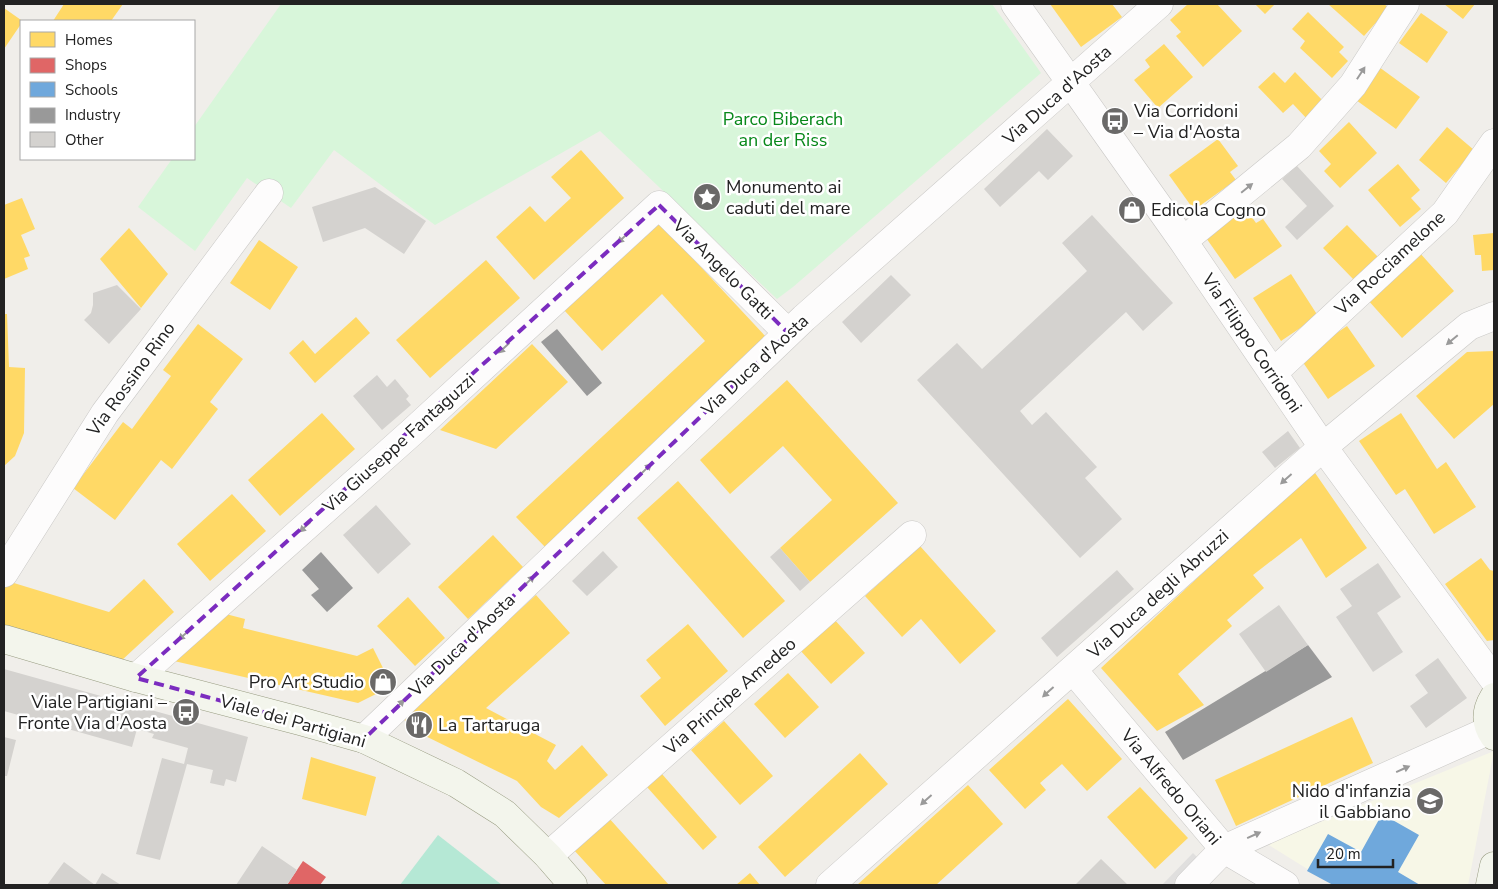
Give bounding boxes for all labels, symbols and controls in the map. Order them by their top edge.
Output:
legend [20,20,195,160]
text: Homes [65,30,113,50]
street label: Via Duca d'Aosta [997,40,1117,151]
text: Shops [65,55,107,75]
one-way arrow [1356,66,1366,79]
text: Schools [65,80,118,100]
place label: Via Corridoni – Via d'Aosta [1133,99,1240,144]
text: Industry [65,105,121,125]
bus stop icon: Via Corridoni – Via d'Aosta [1100,106,1130,136]
park label: Parco Biberach an der Riss [723,107,843,152]
text: Other [65,130,104,150]
place label: Monumento ai caduti del mare [726,175,850,220]
place icon: Monumento ai caduti del mare [692,182,722,212]
one-way arrow [1241,182,1253,194]
shop icon: Edicola Cogno [1117,195,1147,225]
place label: Edicola Cogno [1151,198,1266,222]
street label: Via Rocciamelone [1329,206,1450,321]
street label: Via Angelo Gatti [667,213,779,325]
one-way arrow [618,232,630,244]
street label: Via Filippo Corridoni [1196,268,1308,417]
street label: Via Duca d'Aosta [695,309,814,422]
street label: Via Rossino Rino [81,317,180,442]
one-way arrow [1446,334,1459,345]
one-way arrow [497,342,510,353]
street label: Via Giuseppe Fantaguzzi [317,368,481,519]
one-way arrow [640,463,652,475]
one-way arrow [1280,474,1293,485]
one-way arrow [300,521,312,533]
street label: Via Duca degli Abruzzi [1081,524,1234,665]
one-way arrow [522,575,534,587]
street label: Via Duca d'Aosta [403,588,520,702]
one-way arrow [178,630,191,641]
street label: Via Principe Amedeo [658,632,801,761]
shop icon: Pro Art Studio [368,667,398,697]
place label: Pro Art Studio [249,670,364,694]
one-way arrow [1041,687,1054,698]
street label: Viale dei Partigiani [216,688,369,753]
place label: Viale Partigiani – Fronte Via d'Aosta [18,690,167,735]
bus stop icon: Viale Partigiani – Fronte Via d'Aosta [171,697,201,727]
one-way arrow [392,700,404,712]
restaurant icon: La Tartaruga [404,710,434,740]
place label: La Tartaruga [438,713,540,737]
street label: Via Alfredo Oriani [1115,723,1227,850]
one-way arrow [1396,765,1410,773]
place label: Nido d'infanzia il Gabbiano [1292,779,1411,824]
school or university icon: Nido d'infanzia il Gabbiano [1415,786,1445,816]
one-way arrow [920,795,933,806]
one-way arrow [1247,831,1261,839]
scale bar [1318,836,1393,868]
text: 20 m [1326,844,1361,864]

